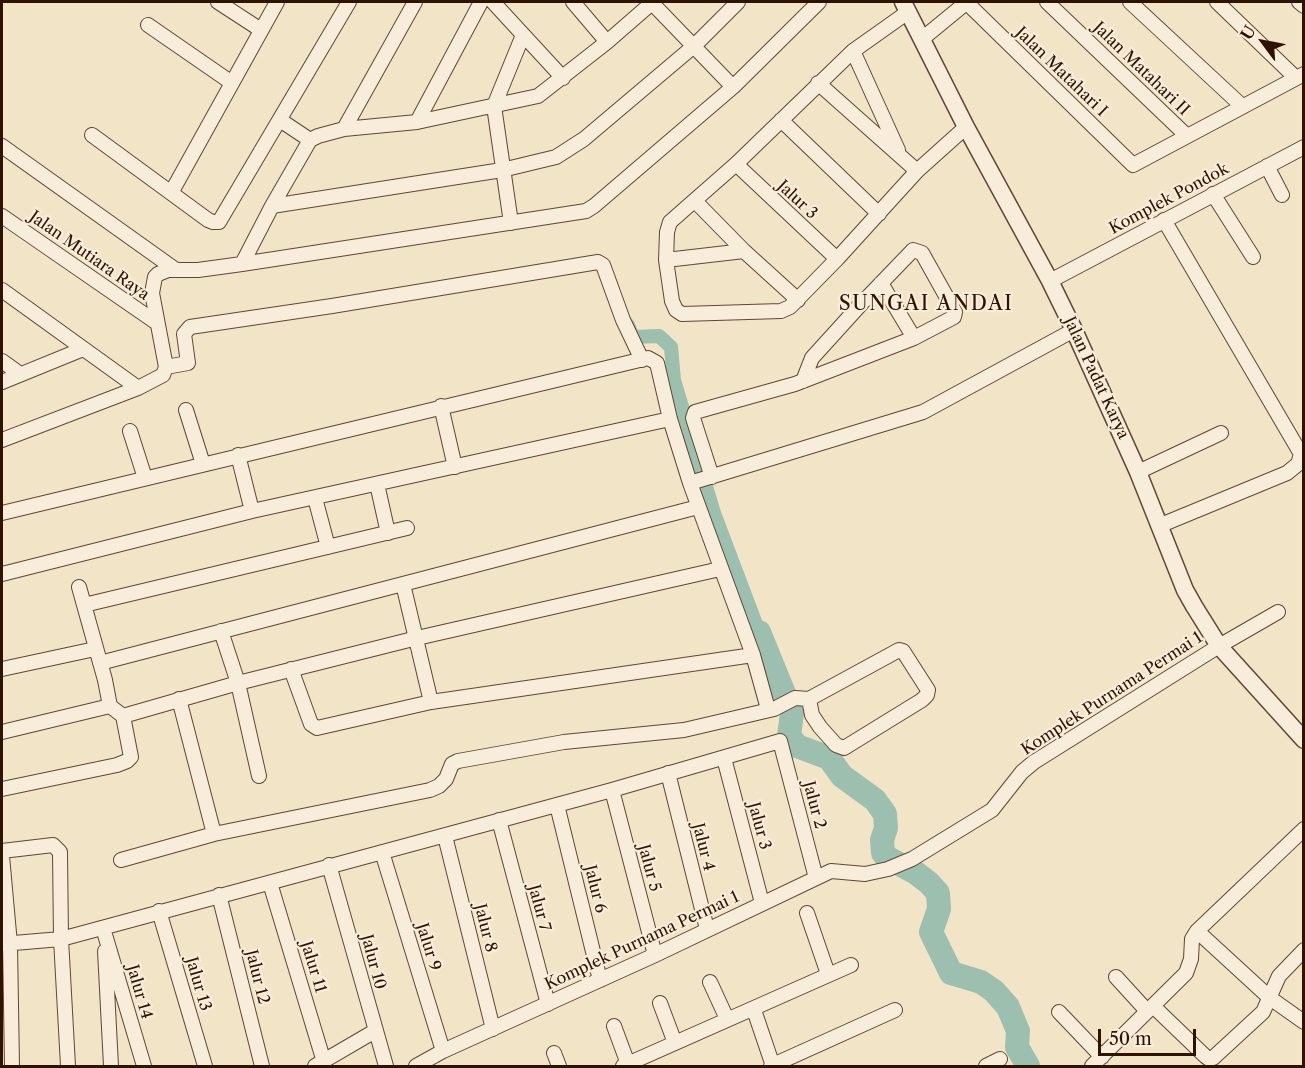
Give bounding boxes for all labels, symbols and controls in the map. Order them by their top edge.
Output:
north arrow [1233,12,1293,72]
street label: Jalan Matahari II [1089,18,1193,120]
text: U [1236,22,1260,43]
street label: Jalan Matahari I [1011,23,1111,121]
street label: Komplek Pondok [1106,159,1232,239]
street label: Jalur 3 [773,177,821,223]
street label: Jalan Mutiara Raya [25,207,153,305]
district label: SUNGAI ANDAI [839,292,1013,316]
street label: Jalan Padat Karya [1059,314,1133,442]
street label: Komplek Purnama Permai 1 [1018,628,1206,760]
street label: Jalur 2 [798,779,830,831]
street label: Jalur 3 [743,800,775,852]
street label: Jalur 4 [688,821,718,873]
street label: Jalur 5 [633,842,665,894]
street label: Jalur 6 [580,863,610,915]
street label: Jalur 7 [524,883,554,933]
street label: Komplek Purnama Permai 1 [542,888,742,994]
street label: Jalur 8 [470,902,500,954]
street label: Jalur 9 [412,921,444,973]
street label: Jalur 10 [356,932,390,992]
street label: Jalur 11 [296,939,330,995]
street label: Jalur 12 [241,948,273,1006]
street label: Jalur 13 [181,955,215,1013]
street label: Jalur 14 [122,963,156,1021]
scale bar [1101,1017,1198,1055]
text: 50 m [1109,1028,1152,1050]

